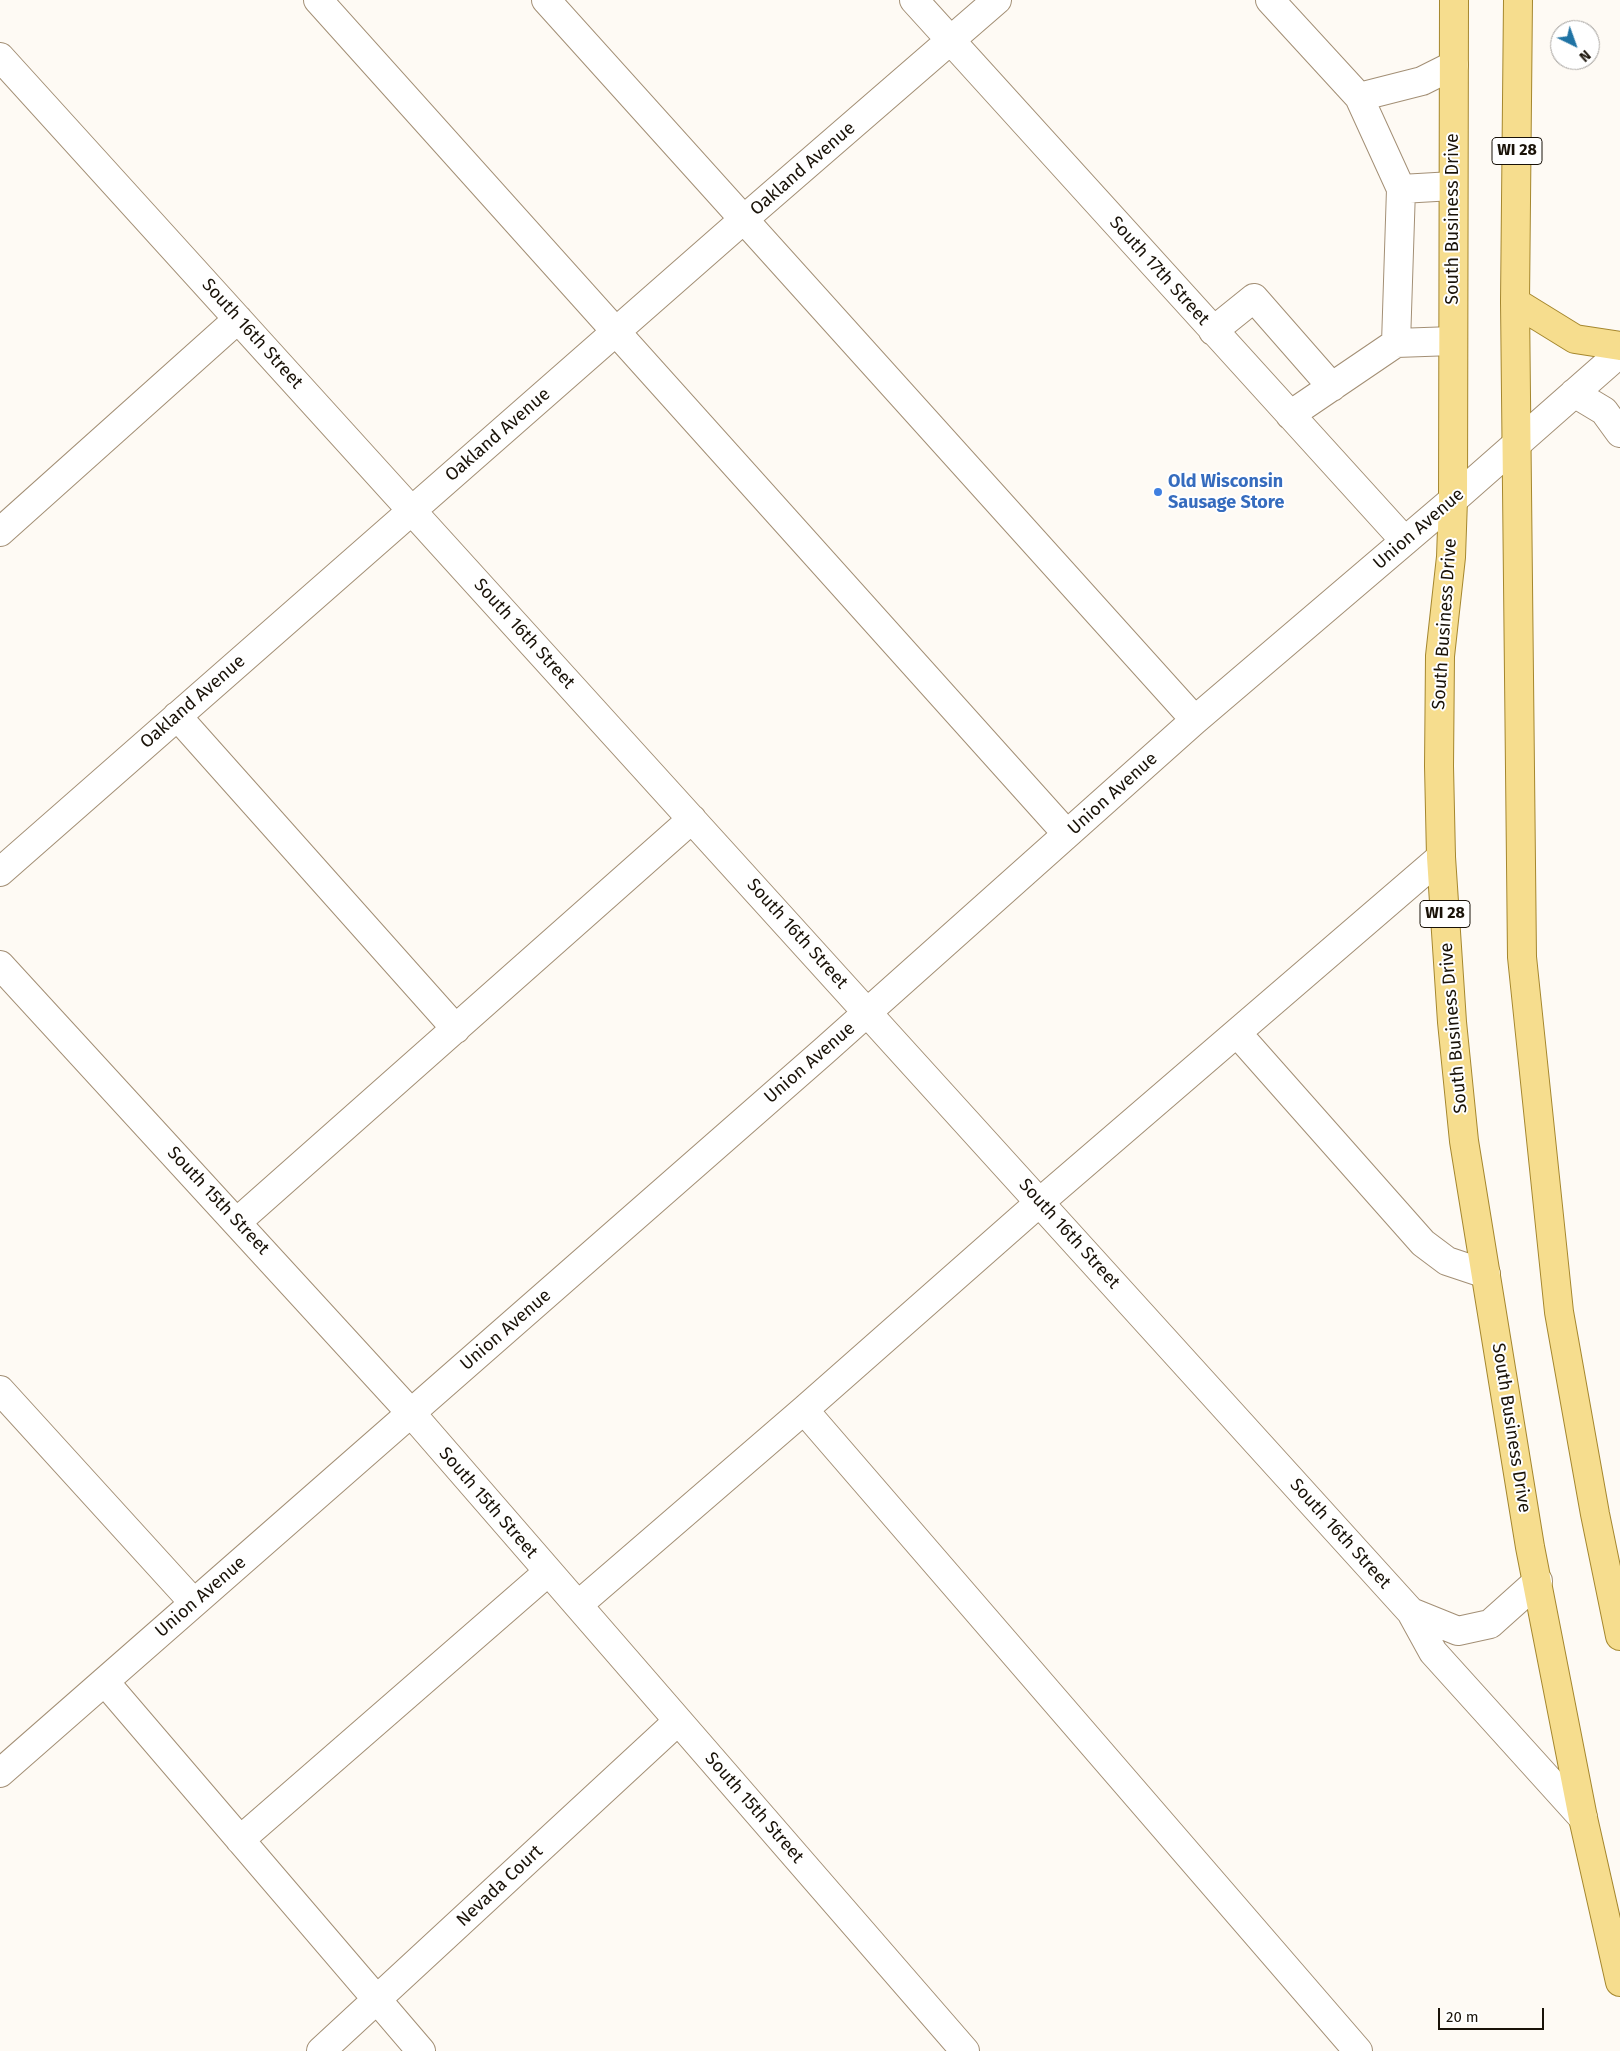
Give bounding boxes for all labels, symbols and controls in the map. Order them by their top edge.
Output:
north arrow [1550,20,1600,70]
text: N [1576,46,1594,65]
street label: Oakland Avenue [746,118,860,220]
street label: South Business Drive [1442,133,1464,305]
road number: WI 28 [1492,138,1542,164]
street label: South 17th Street [1104,212,1214,330]
street label: South 16th Street [197,275,307,393]
street label: Oakland Avenue [441,384,555,486]
place label: Old Wisconsin Sausage Store [1168,471,1284,514]
street label: Union Avenue [1369,484,1469,574]
marker: Old Wisconsin Sausage Store [1152,486,1164,498]
street label: South Business Drive [1428,538,1462,710]
street label: South 16th Street [469,575,579,693]
street label: Oakland Avenue [136,651,250,753]
street label: Union Avenue [1064,748,1162,840]
street label: South 16th Street [742,875,852,993]
road number: WI 28 [1420,901,1470,928]
street label: South Business Drive [1436,942,1472,1114]
street label: Union Avenue [760,1018,860,1108]
street label: South 15th Street [162,1142,274,1260]
street label: South 16th Street [1014,1175,1124,1293]
street label: Union Avenue [456,1285,556,1375]
street label: South Business Drive [1487,1342,1535,1514]
street label: South 15th Street [434,1443,542,1563]
street label: South 16th Street [1285,1475,1395,1593]
street label: Union Avenue [151,1552,251,1642]
street label: South 15th Street [700,1748,808,1868]
street label: Nevada Court [452,1841,548,1931]
scale bar [1440,1998,1546,2030]
text: 20 m [1446,2008,1479,2026]

